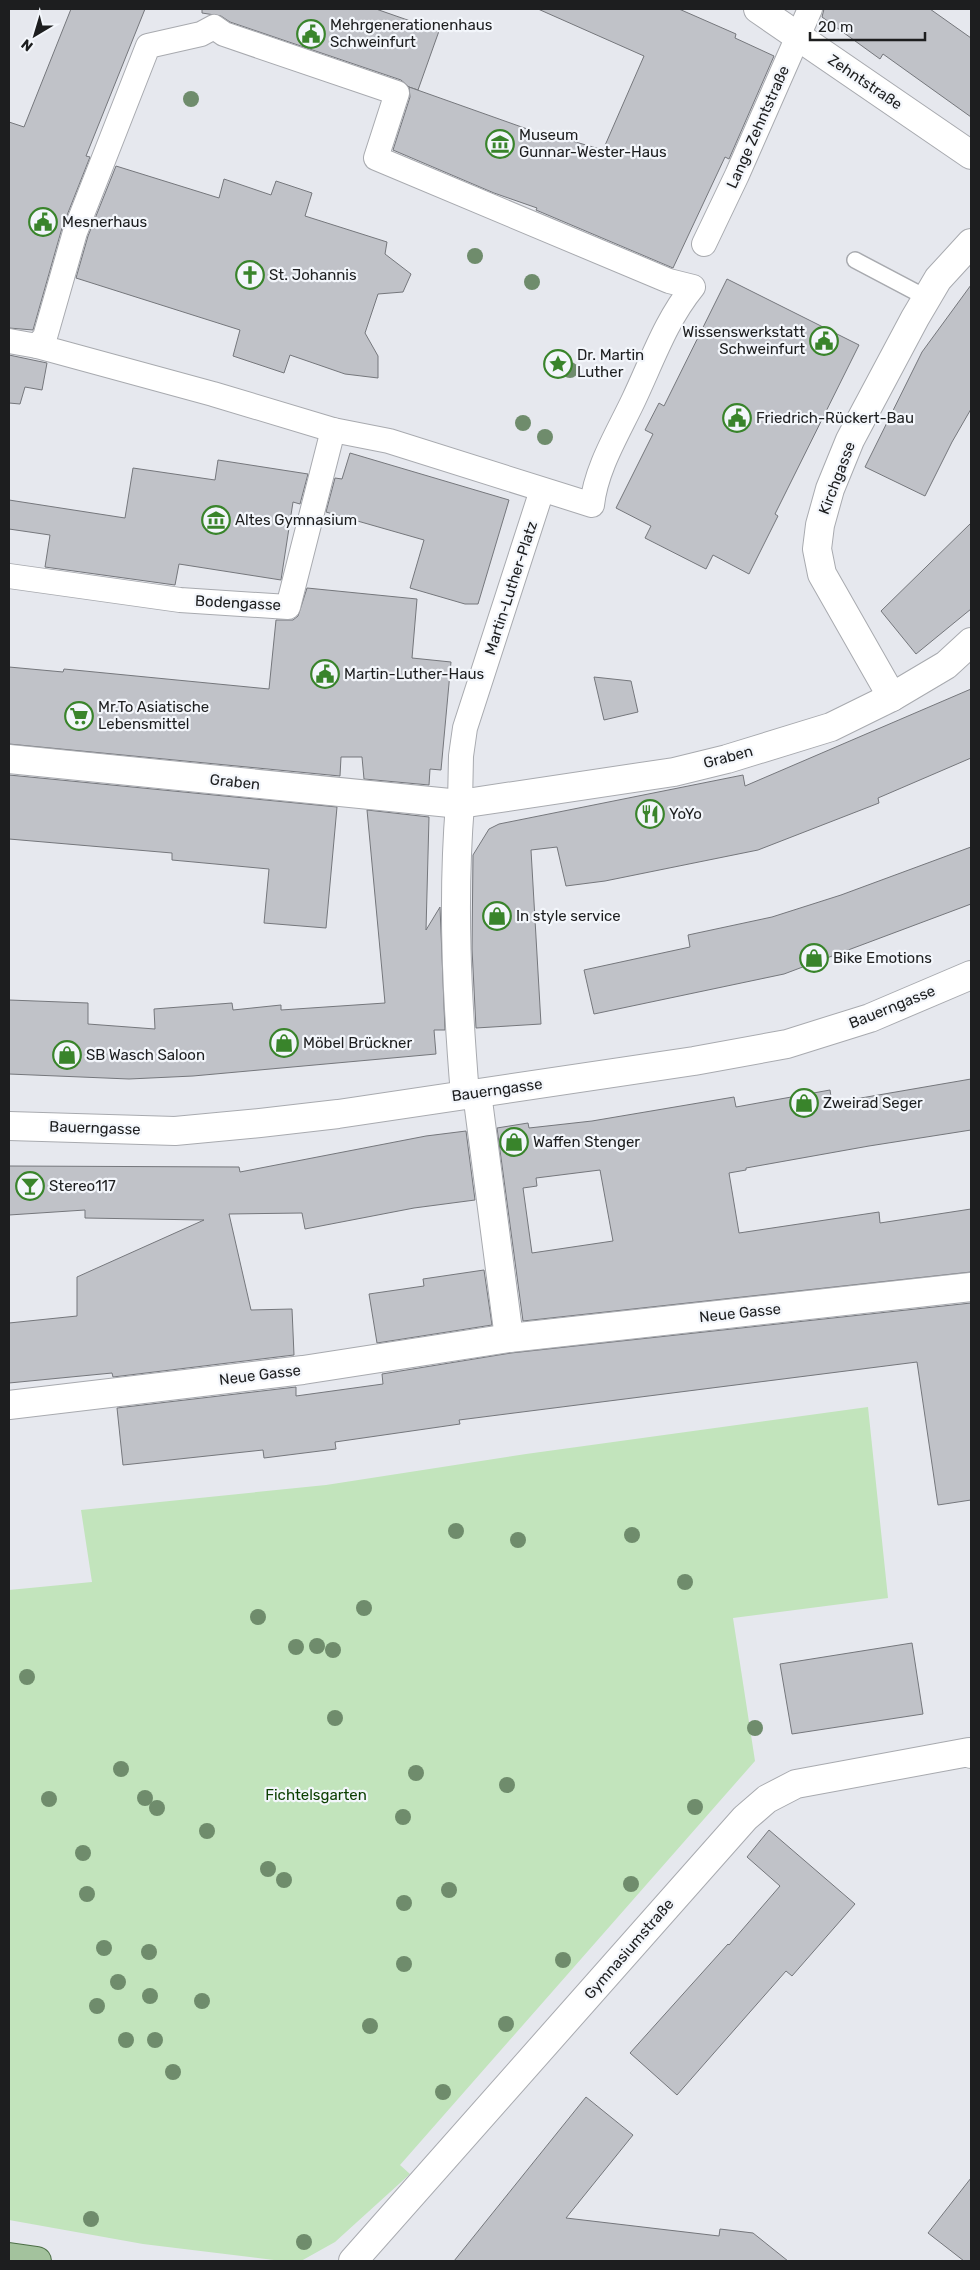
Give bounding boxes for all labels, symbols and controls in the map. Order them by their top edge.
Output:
north arrow [10,10,60,60]
scale bar [810,10,925,42]
place label: Mehrgenerationenhaus Schweinfurt [330,16,493,51]
text: 20 m [818,18,853,36]
public building icon: Mehrgenerationenhaus Schweinfurt [296,19,326,49]
text: N [18,35,37,55]
street label: Zehntstraße [824,51,906,113]
street label: Lange Zehntstraße [723,63,793,191]
place label: Museum Gunnar-Wester-Haus [519,126,667,161]
museum icon: Museum Gunnar-Wester-Haus [485,129,515,159]
public building icon: Mesnerhaus [28,207,58,237]
place label: Mesnerhaus [62,213,148,231]
church icon: St. Johannis [235,260,265,290]
place label: St. Johannis [269,266,357,284]
place label: Wissenswerkstatt Schweinfurt [682,323,805,358]
public building icon: Wissenswerkstatt Schweinfurt [809,326,839,356]
place label: Dr. Martin Luther [577,346,644,381]
place icon: Dr. Martin Luther [543,349,573,379]
public building icon: Friedrich-Rückert-Bau [722,403,752,433]
place label: Friedrich-Rückert-Bau [756,409,914,427]
street label: Kirchgasse [815,439,859,517]
museum icon: Altes Gymnasium [201,505,231,535]
place label: Altes Gymnasium [235,511,357,529]
street label: Martin-Luther-Platz [481,519,541,657]
street label: Bodengasse [195,592,281,614]
public building icon: Martin-Luther-Haus [310,659,340,689]
place label: Martin-Luther-Haus [344,665,485,683]
place label: Mr.To Asiatische Lebensmittel [98,698,209,733]
supermarket icon: Mr.To Asiatische Lebensmittel [64,701,94,731]
street label: Graben [701,742,755,772]
street label: Graben [209,770,261,794]
restaurant icon: YoYo [635,799,665,829]
place label: YoYo [669,805,702,823]
shop icon: In style service [482,901,512,931]
place label: In style service [516,907,621,925]
shop icon: Bike Emotions [799,943,829,973]
place label: Bike Emotions [833,949,932,967]
street label: Bauerngasse [846,982,938,1032]
shop icon: Möbel Brückner [269,1028,299,1058]
place label: Möbel Brückner [303,1034,412,1052]
shop icon: SB Wasch Saloon [52,1040,82,1070]
place label: SB Wasch Saloon [86,1046,205,1064]
street label: Bauerngasse [450,1075,544,1105]
shop icon: Zweirad Seger [789,1088,819,1118]
place label: Zweirad Seger [823,1094,923,1112]
street label: Bauerngasse [49,1117,141,1139]
shop icon: Waffen Stenger [499,1127,529,1157]
place label: Waffen Stenger [533,1133,640,1151]
bar icon: Stereo117 [15,1171,45,1201]
place label: Stereo117 [49,1177,116,1195]
street label: Neue Gasse [698,1300,782,1326]
street label: Neue Gasse [218,1361,302,1389]
park label: Fichtelsgarten [265,1786,367,1804]
street label: Gymnasiumstraße [580,1895,678,2003]

